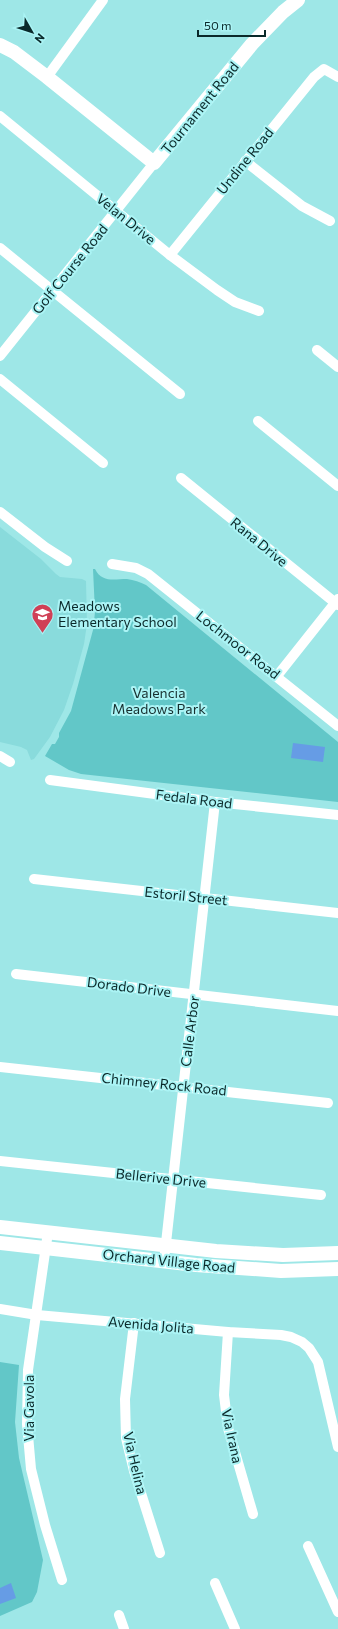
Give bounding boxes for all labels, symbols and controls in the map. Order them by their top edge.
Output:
north arrow [12,12,52,52]
scale bar [198,12,265,38]
text: 50 m [204,18,232,32]
text: N [33,31,48,46]
street label: Tournament Road [157,58,242,157]
street label: Undine Road [213,124,277,197]
street label: Velan Drive [93,190,159,248]
street label: Golf Course Road [28,220,111,317]
street label: Rana Drive [227,513,291,570]
place label: Meadows Elementary School [58,597,177,630]
school or university icon: Meadows Elementary School [30,601,56,634]
street label: Lochmoor Road [193,607,283,682]
park label: Valencia Meadows Park [112,684,206,717]
street label: Fedala Road [155,785,233,812]
street label: Estoril Street [144,883,229,908]
street label: Dorado Drive [86,973,172,1000]
street label: Calle Arbor [177,994,202,1068]
street label: Chimney Rock Road [101,1068,227,1099]
street label: Bellerive Drive [115,1164,207,1191]
street label: Orchard Village Road [102,1245,236,1276]
street label: Avenida Jolita [108,1312,195,1337]
street label: Via Gavola [20,1375,37,1441]
street label: Via Irana [218,1407,247,1465]
street label: Via Helina [120,1430,151,1496]

